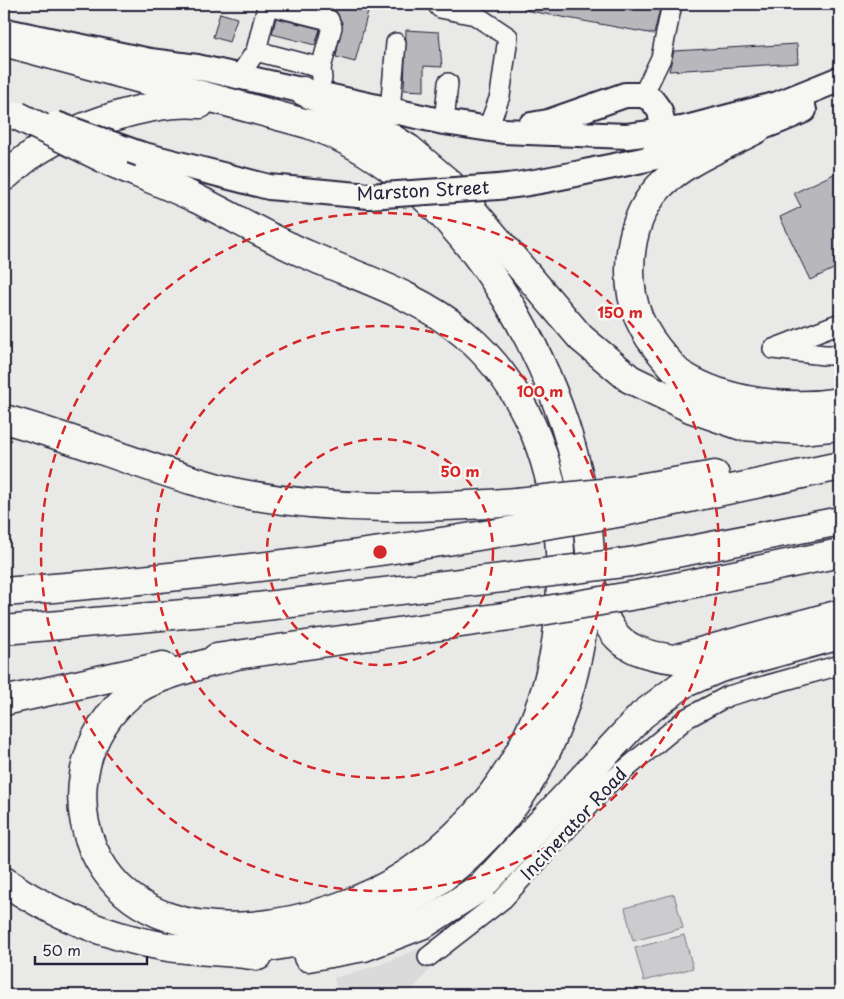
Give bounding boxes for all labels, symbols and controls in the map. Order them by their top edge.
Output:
street label: Marston Street [356,173,490,206]
text: 150 m [597,300,643,323]
text: 100 m [517,379,563,402]
text: 50 m [441,459,479,482]
centre of rings [371,543,389,561]
street label: Incinerator Road [513,760,633,886]
scale bar [35,934,148,966]
text: 50 m [42,938,81,961]

